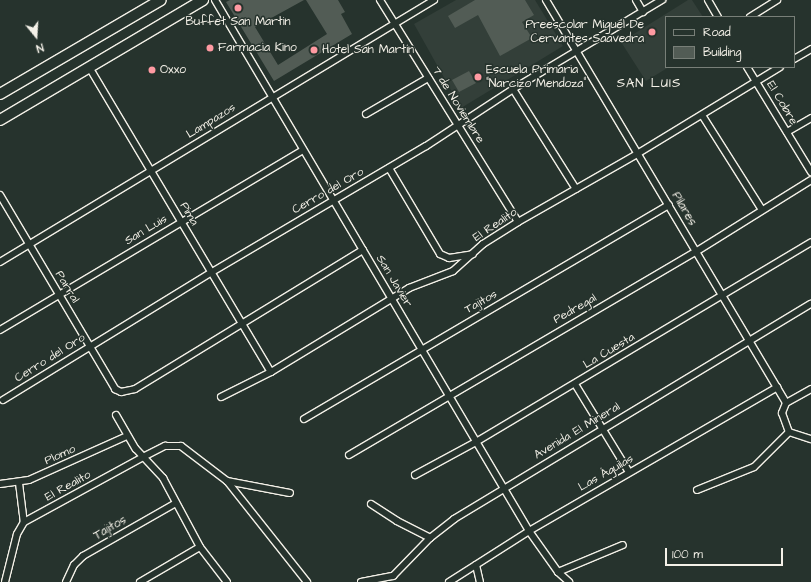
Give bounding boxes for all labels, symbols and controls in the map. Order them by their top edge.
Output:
marker: Buffet San Martin [233,3,243,13]
place label: Buffet San Martin [186,15,290,29]
north arrow [16,16,56,56]
legend [665,16,795,68]
place label: Preescolar Miguel De Cervantes Saavedra [525,18,644,46]
text: Road [703,24,731,41]
marker: Preescolar Miguel De Cervantes Saavedra [647,27,657,37]
text: N [34,40,45,56]
place label: Farmacia Kino [218,41,297,55]
marker: Farmacia Kino [205,43,215,53]
place label: Hotel San Martín [322,43,414,57]
text: Building [703,44,741,61]
marker: Hotel San Martín [309,45,319,55]
place label: Oxxo [160,63,186,77]
place label: Escuela Primaria "Narcizo Mendoza" [486,63,586,91]
street label: 7 de Noviembre [429,64,487,146]
marker: Oxxo [147,65,157,75]
marker: Escuela Primaria "Narcizo Mendoza" [473,72,483,82]
district label: SAN LUIS [617,75,681,91]
street label: El Cobre [763,78,801,128]
street label: Lampazos [184,100,238,142]
street label: Cerro del Oro [290,165,366,217]
street label: Pilares [668,190,700,228]
street label: Pima [176,200,202,228]
street label: El Realito [470,205,520,245]
street label: San Luis [122,212,170,248]
street label: San Javier [373,252,415,310]
street label: Parral [52,268,82,306]
street label: Tajitos [462,287,500,317]
street label: Pedregal [551,291,599,327]
street label: La Cuesta [581,330,637,372]
street label: Cerro del Oro [12,331,88,385]
street label: Avenida El Mineral [531,400,623,462]
street label: Plomo [42,442,78,468]
street label: Las Águilas [576,452,636,494]
street label: El Realito [43,468,93,504]
street label: Tajitos [91,513,129,543]
scale bar [667,540,785,566]
text: 100 m [672,546,703,563]

